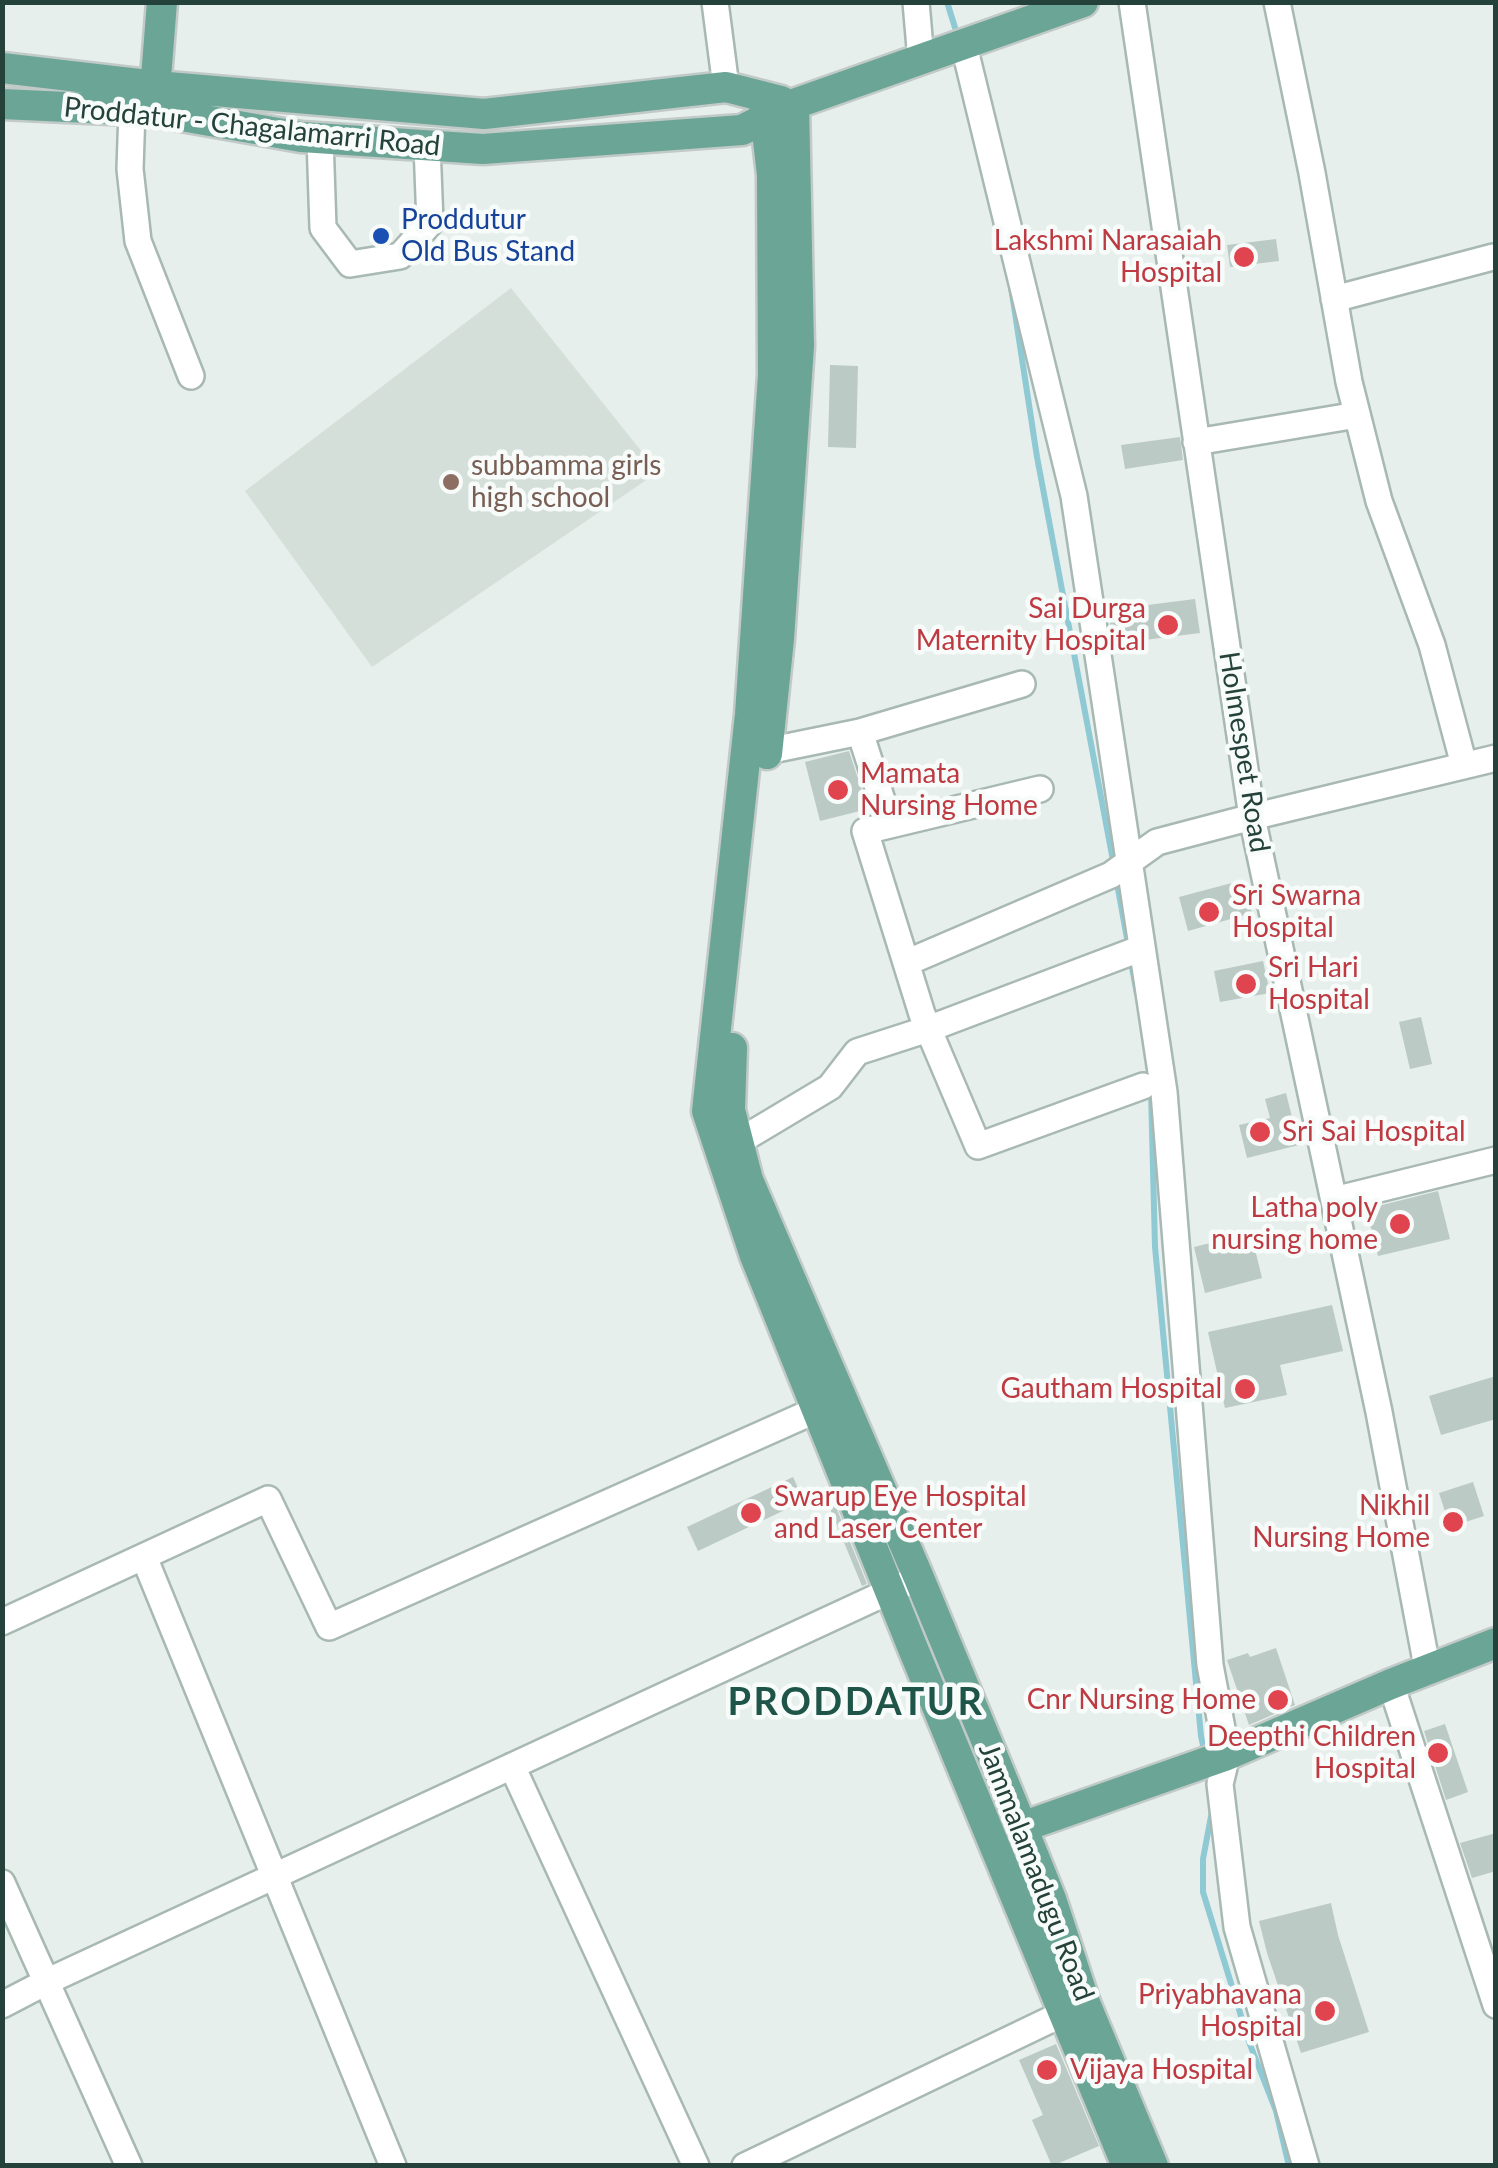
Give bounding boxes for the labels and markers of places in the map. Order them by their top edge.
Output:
place label: Proddutur Old Bus Stand [401,203,575,269]
place label: Lakshmi Narasaiah Hospital [994,224,1222,290]
marker: Proddutur Old Bus Stand [370,225,392,247]
marker: Lakshmi Narasaiah Hospital [1231,244,1257,270]
place label: subbamma girls high school [471,449,661,515]
marker: subbamma girls high school [440,471,462,493]
place label: Sai Durga Maternity Hospital [916,592,1146,658]
marker: Sai Durga Maternity Hospital [1155,612,1181,638]
place label: Mamata Nursing Home [860,757,1038,823]
marker: Mamata Nursing Home [825,777,851,803]
place label: Sri Swarna Hospital [1232,879,1361,945]
marker: Sri Swarna Hospital [1196,899,1222,925]
place label: Sri Hari Hospital [1268,951,1370,1017]
marker: Sri Hari Hospital [1233,971,1259,997]
place label: Sri Sai Hospital [1282,1115,1466,1149]
marker: Sri Sai Hospital [1247,1119,1273,1145]
place label: Latha poly nursing home [1211,1191,1378,1257]
marker: Latha poly nursing home [1387,1211,1413,1237]
place label: Gautham Hospital [1000,1372,1222,1406]
marker: Gautham Hospital [1232,1376,1258,1402]
place label: Swarup Eye Hospital and Laser Center [774,1480,1027,1546]
place label: Nikhil Nursing Home [1252,1489,1430,1555]
marker: Swarup Eye Hospital and Laser Center [738,1500,764,1526]
marker: Nikhil Nursing Home [1440,1509,1466,1535]
place label: Cnr Nursing Home [1027,1683,1256,1717]
marker: Cnr Nursing Home [1265,1687,1291,1713]
place label: Deepthi Children Hospital [1207,1720,1416,1786]
marker: Deepthi Children Hospital [1425,1740,1451,1766]
place label: Priyabhavana Hospital [1138,1978,1302,2044]
marker: Priyabhavana Hospital [1312,1998,1338,2024]
place label: Vijaya Hospital [1070,2053,1253,2087]
marker: Vijaya Hospital [1034,2057,1060,2083]

